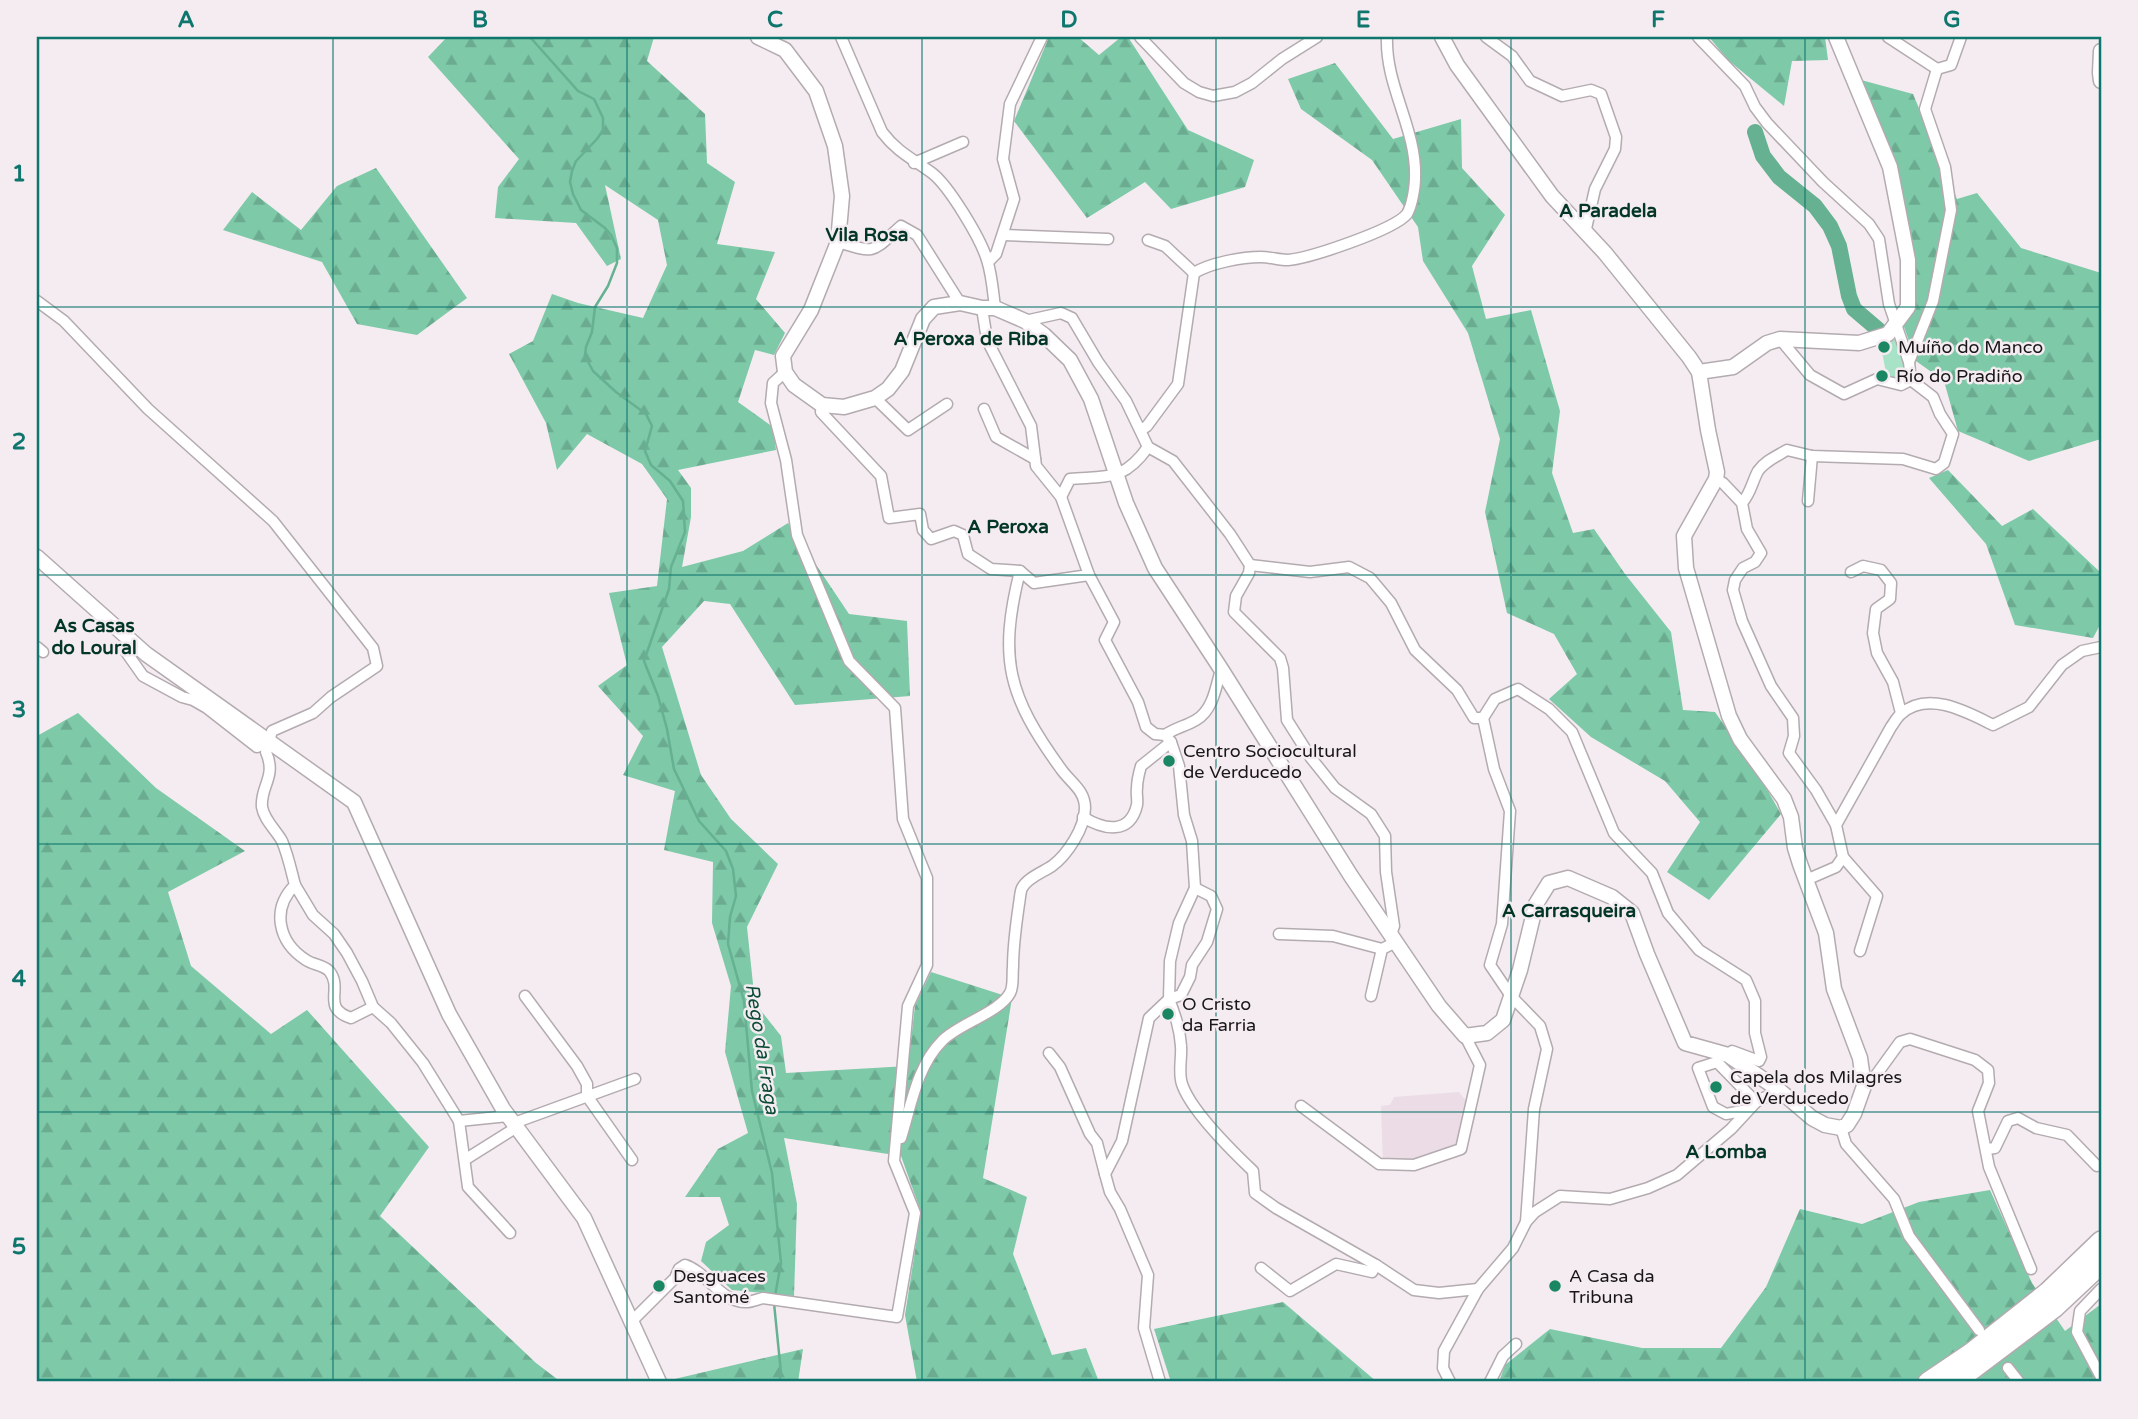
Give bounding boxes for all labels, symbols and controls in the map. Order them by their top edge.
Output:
text: A [177,6,195,34]
text: B [472,6,488,34]
text: C [767,6,783,34]
text: D [1060,6,1078,34]
text: E [1356,6,1370,34]
text: F [1651,6,1665,34]
text: G [1943,6,1961,34]
text: 1 [12,160,26,188]
district label: A Paradela [1559,200,1657,222]
district label: Vila Rosa [826,224,908,246]
district label: A Peroxa de Riba [893,328,1049,350]
place label: Muíño do Manco [1898,336,2043,358]
marker: Muíño do Manco [1876,339,1892,355]
place label: Río do Pradiño [1896,365,2023,387]
marker: Río do Pradiño [1874,368,1890,384]
text: 2 [12,428,26,456]
district label: A Peroxa [967,516,1049,538]
district label: As Casas do Loural [51,615,137,659]
text: 3 [12,696,26,724]
place label: Centro Sociocultural de Verducedo [1183,740,1357,783]
marker: Centro Sociocultural de Verducedo [1161,753,1177,769]
district label: A Carrasqueira [1502,900,1636,923]
text: 4 [12,965,27,993]
water label: Rego da Fraga [741,982,783,1117]
place label: O Cristo da Farria [1182,993,1256,1036]
marker: O Cristo da Farria [1160,1006,1176,1022]
place label: Capela dos Milagres de Verducedo [1730,1066,1902,1109]
marker: Capela dos Milagres de Verducedo [1708,1079,1724,1095]
district label: A Lomba [1685,1141,1767,1163]
text: 5 [12,1233,26,1261]
place label: Desguaces Santomé [673,1265,766,1308]
place label: A Casa da Tribuna [1569,1265,1655,1308]
marker: Desguaces Santomé [651,1278,667,1294]
marker: A Casa da Tribuna [1547,1278,1563,1294]

